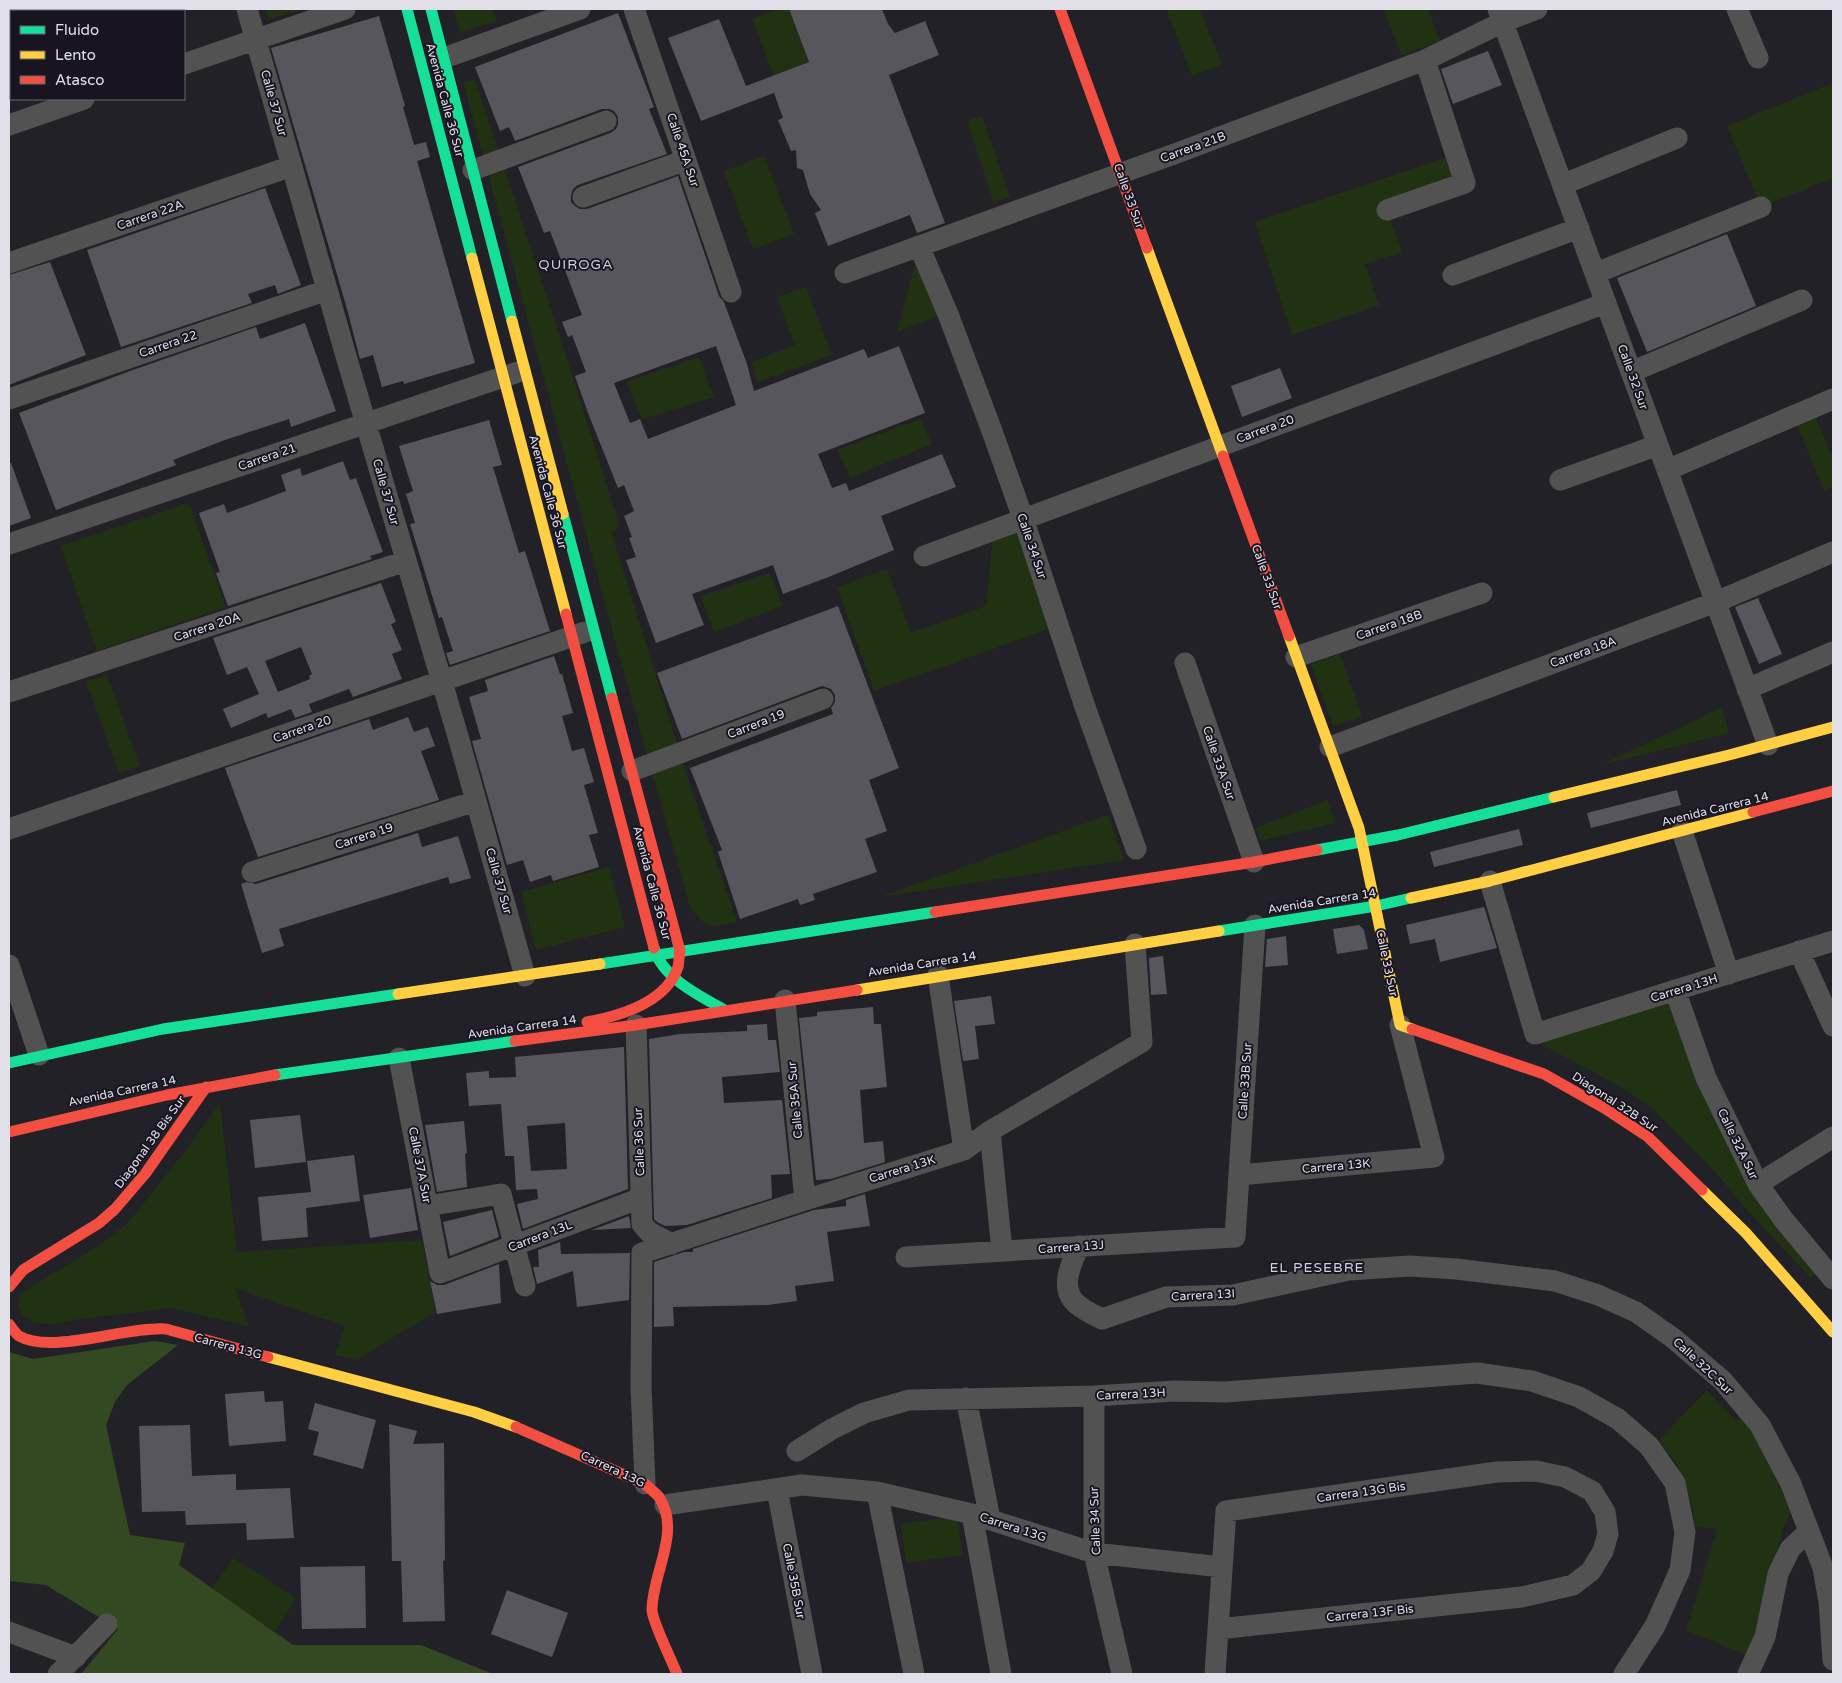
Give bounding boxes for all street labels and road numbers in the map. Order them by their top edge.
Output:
street label: Avenida Calle 36 Sur [423,41,467,159]
street label: Calle 37 Sur [258,68,290,138]
street label: Calle 45A Sur [664,111,702,189]
street label: Carrera 21B [1158,129,1228,165]
street label: Calle 33 Sur [1111,161,1147,231]
street label: Carrera 22A [115,197,185,233]
street label: Carrera 22 [137,328,199,360]
street label: Calle 32 Sur [1615,342,1651,412]
street label: Carrera 20 [1234,412,1296,446]
street label: Avenida Calle 36 Sur [526,433,570,551]
street label: Carrera 21 [236,441,298,473]
street label: Calle 37 Sur [370,457,402,527]
street label: Calle 34 Sur [1014,511,1050,581]
street label: Calle 33 Sur [1249,542,1285,612]
street label: Carrera 18B [1354,607,1424,643]
street label: Carrera 20A [172,610,242,644]
street label: Carrera 18A [1548,634,1618,670]
street label: Carrera 19 [725,707,787,741]
street label: Carrera 20 [271,712,333,745]
street label: Calle 33A Sur [1200,724,1238,802]
street label: Avenida Carrera 14 [1660,789,1770,829]
street label: Carrera 19 [333,820,395,852]
street label: Avenida Calle 36 Sur [630,824,674,942]
street label: Calle 37 Sur [483,846,515,916]
street label: Avenida Carrera 14 [1267,885,1378,916]
street label: Calle 33 Sur [1373,928,1401,998]
street label: Avenida Carrera 14 [867,948,978,979]
street label: Carrera 13H [1649,971,1719,1005]
street label: Avenida Carrera 14 [467,1012,578,1042]
street label: Calle 33B Sur [1235,1042,1255,1120]
street label: Calle 35A Sur [785,1060,805,1139]
street label: Diagonal 32B Sur [1570,1069,1661,1135]
street label: Avenida Carrera 14 [67,1073,178,1109]
street label: Diagonal 38 Bis Sur [112,1093,189,1191]
street label: Calle 32A Sur [1715,1106,1761,1182]
street label: Calle 36 Sur [631,1107,647,1176]
street label: Calle 37A Sur [406,1126,434,1205]
street label: Carrera 13K [867,1152,937,1186]
street label: Carrera 13K [1301,1156,1371,1176]
street label: Carrera 13L [506,1217,574,1255]
street label: Carrera 13J [1038,1238,1104,1256]
street label: Carrera 13I [1171,1286,1235,1304]
street label: Carrera 13G [193,1330,263,1362]
street label: Calle 32C Sur [1670,1335,1736,1398]
street label: Carrera 13H [1096,1385,1166,1403]
street label: Carrera 13G [579,1448,647,1490]
street label: Carrera 13G Bis [1316,1479,1407,1505]
street label: Calle 34 Sur [1087,1486,1103,1555]
street label: Carrera 13G [978,1510,1048,1544]
street label: Calle 35B Sur [780,1542,808,1620]
street label: Carrera 13F Bis [1326,1601,1415,1625]

